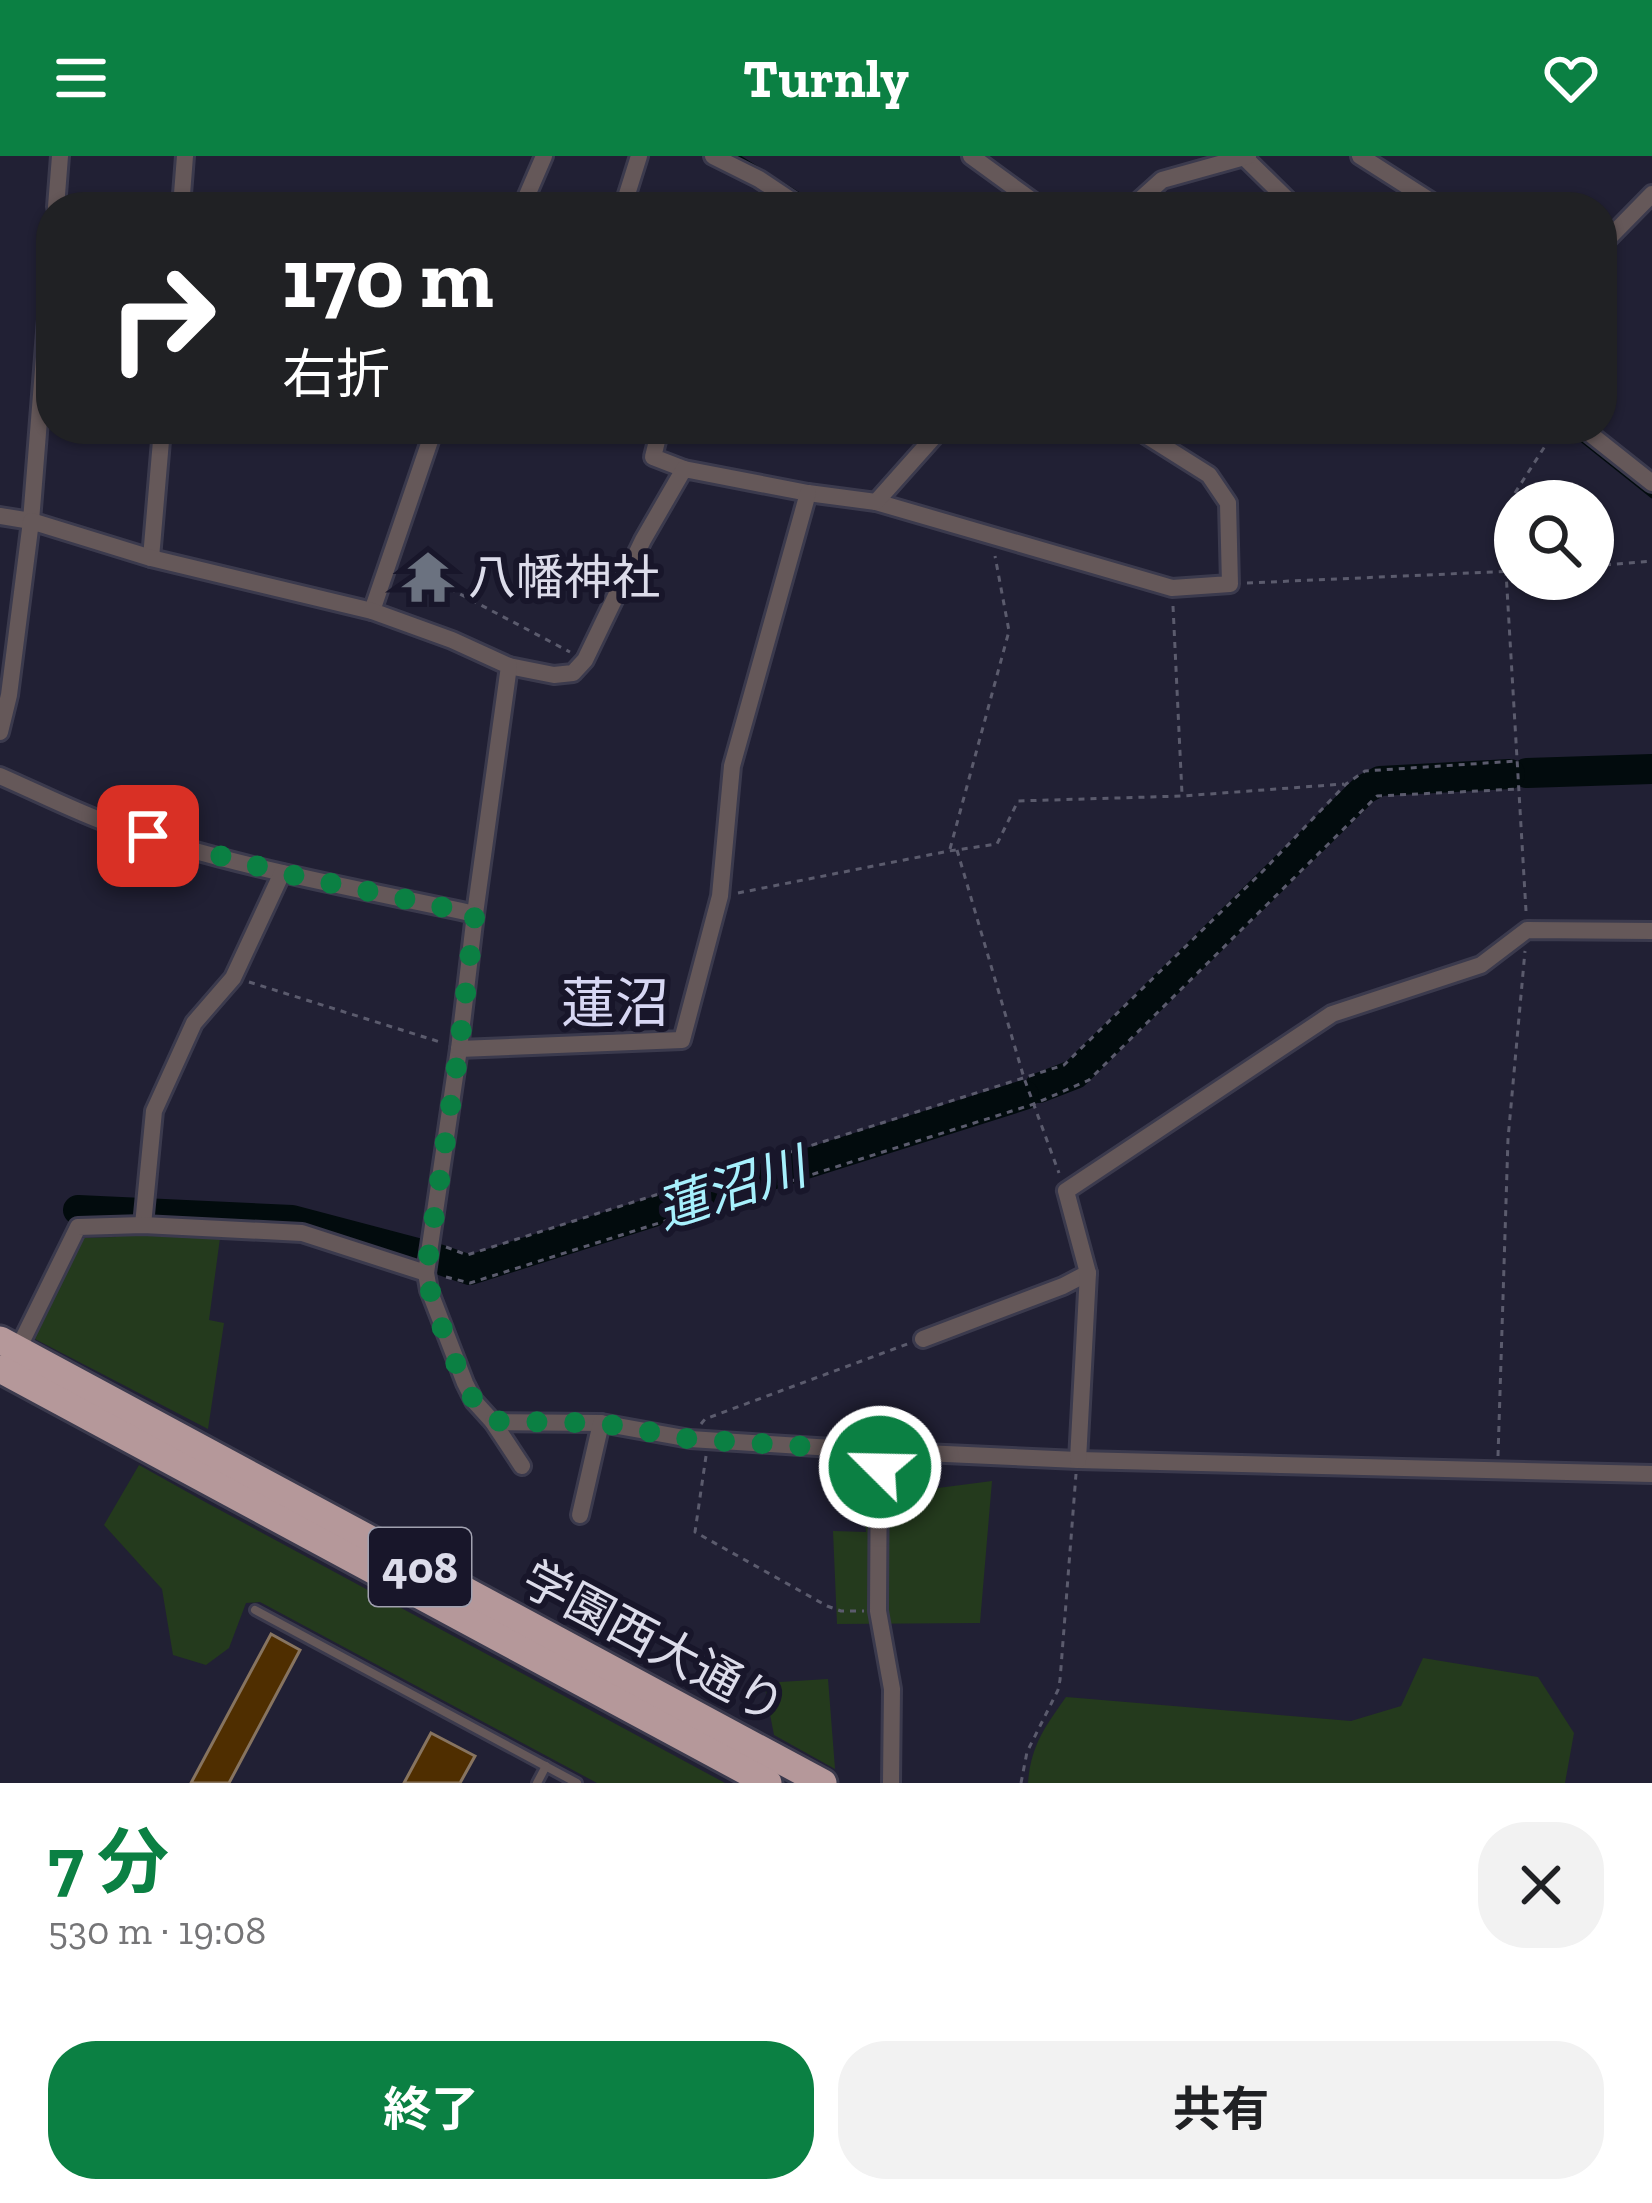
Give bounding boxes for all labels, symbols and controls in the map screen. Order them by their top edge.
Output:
icon: menu [48,45,114,111]
icon: heart [1538,45,1604,111]
text: Turnly [743,46,909,111]
text: 170 m [282,228,494,329]
icon: right [84,240,240,396]
text: 右折 [282,342,390,407]
map controls [1494,480,1614,600]
button: search [1494,480,1614,600]
temple icon: 八幡神社 [399,548,457,606]
place label: 八幡神社 [468,549,660,606]
pin [97,785,199,887]
icon: arrive [115,803,181,869]
district label: 蓮沼 [561,971,669,1036]
water label: 蓮沼川 [649,1134,818,1241]
position arrow [817,1404,943,1530]
road number: 408 [369,1528,471,1606]
street label: 学園西大通り [513,1550,794,1735]
text: 7 分 [48,1819,169,1905]
button: close [1478,1822,1604,1948]
text: 530 m · 19:08 [48,1907,266,1954]
button: 終了 [48,2041,814,2179]
button: 共有 [838,2041,1604,2179]

